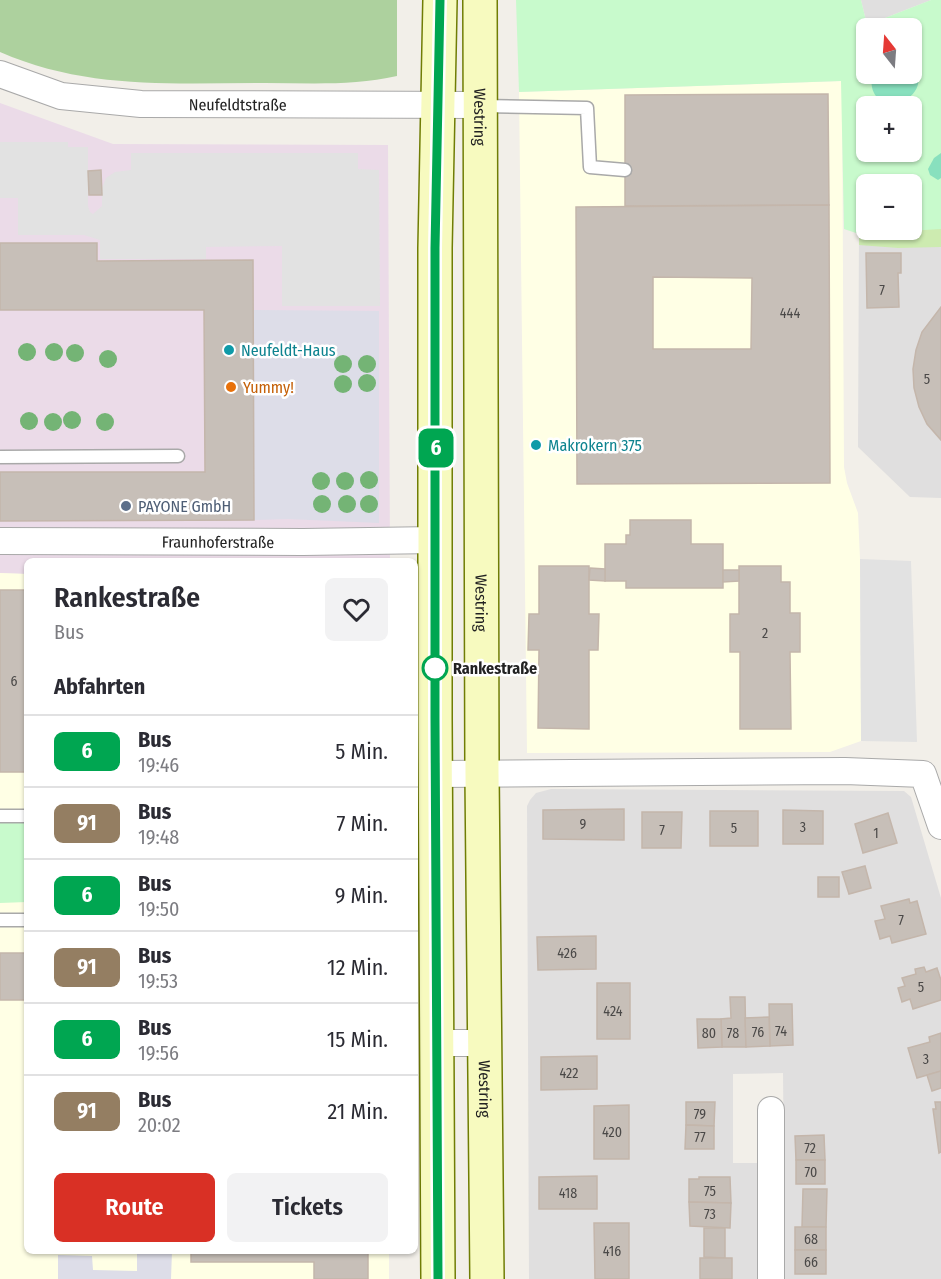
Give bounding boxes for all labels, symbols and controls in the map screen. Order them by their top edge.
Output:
north arrow [856,18,922,84]
map controls [856,18,922,240]
street label: Westring [471,88,490,146]
street label: Neufeldtstraße [189,95,287,114]
button: + [856,96,922,162]
button: − [856,174,922,240]
house number: 7 [879,282,885,299]
house number: 444 [780,305,800,322]
place label: Neufeldt-Haus [241,341,336,360]
marker: Neufeldt-Haus [222,343,236,357]
house number: 5 [924,371,930,388]
place label: Yummy! [243,378,294,397]
marker: Yummy! [224,380,238,394]
line badge: 6 [416,428,456,468]
text: 6 [431,435,441,461]
place label: Makrokern 375 [548,436,642,455]
marker: Makrokern 375 [529,438,543,452]
place label: PAYONE GmbH [138,497,231,516]
marker: PAYONE GmbH [119,499,133,513]
street label: Fraunhoferstraße [162,532,274,551]
street label: Westring [472,574,491,632]
button: heart [325,578,388,641]
text: Rankestraße [54,581,200,614]
text: Bus [54,620,84,644]
house number: 2 [762,625,768,642]
marker: Rankestraße [422,655,448,681]
place label: Rankestraße [453,659,537,678]
house number: 6 [11,673,18,690]
text: Abfahrten [54,673,145,700]
text: Bus [138,726,171,753]
text: 6 [82,738,92,764]
text: 5 Min. [335,738,388,765]
text: 19:46 [138,753,179,777]
text: Bus [138,798,171,825]
text: 91 [77,810,97,836]
text: 7 Min. [336,810,388,837]
house number: 9 [580,816,587,833]
house number: 3 [800,819,806,836]
house number: 5 [731,820,737,837]
house number: 7 [659,822,665,839]
text: 19:48 [138,825,179,849]
house number: 1 [873,825,879,842]
text: Bus [138,870,171,897]
text: 6 [82,882,92,908]
text: 9 Min. [335,882,388,909]
text: 19:50 [138,897,179,921]
house number: 7 [898,912,904,929]
text: Bus [138,942,171,969]
house number: 426 [557,945,577,962]
text: 91 [77,954,97,980]
text: 12 Min. [327,954,388,981]
text: 19:53 [138,969,178,993]
house number: 5 [918,979,924,996]
house number: 424 [603,1003,623,1020]
text: Bus [138,1014,171,1041]
house number: 74 [775,1023,787,1040]
house number: 76 [752,1024,764,1041]
house number: 80 [702,1025,716,1042]
house number: 78 [727,1025,739,1042]
text: 6 [82,1026,92,1052]
text: 15 Min. [327,1026,388,1053]
text: 19:56 [138,1041,179,1065]
house number: 3 [923,1051,929,1068]
street label: Westring [475,1060,495,1118]
house number: 422 [560,1065,578,1082]
text: Bus [138,1086,171,1113]
text: 91 [77,1098,97,1124]
text: 21 Min. [328,1098,388,1125]
house number: 79 [694,1106,706,1123]
text: 20:02 [138,1113,181,1137]
house number: 420 [602,1124,622,1141]
house number: 77 [694,1129,706,1146]
house number: 72 [804,1140,816,1157]
house number: 70 [805,1164,817,1181]
button: Route [54,1173,215,1242]
button: Tickets [227,1173,388,1242]
house number: 75 [704,1183,716,1200]
house number: 418 [559,1185,577,1202]
house number: 73 [704,1206,716,1223]
house number: 68 [804,1231,818,1248]
house number: 416 [603,1243,621,1260]
house number: 66 [804,1254,818,1271]

